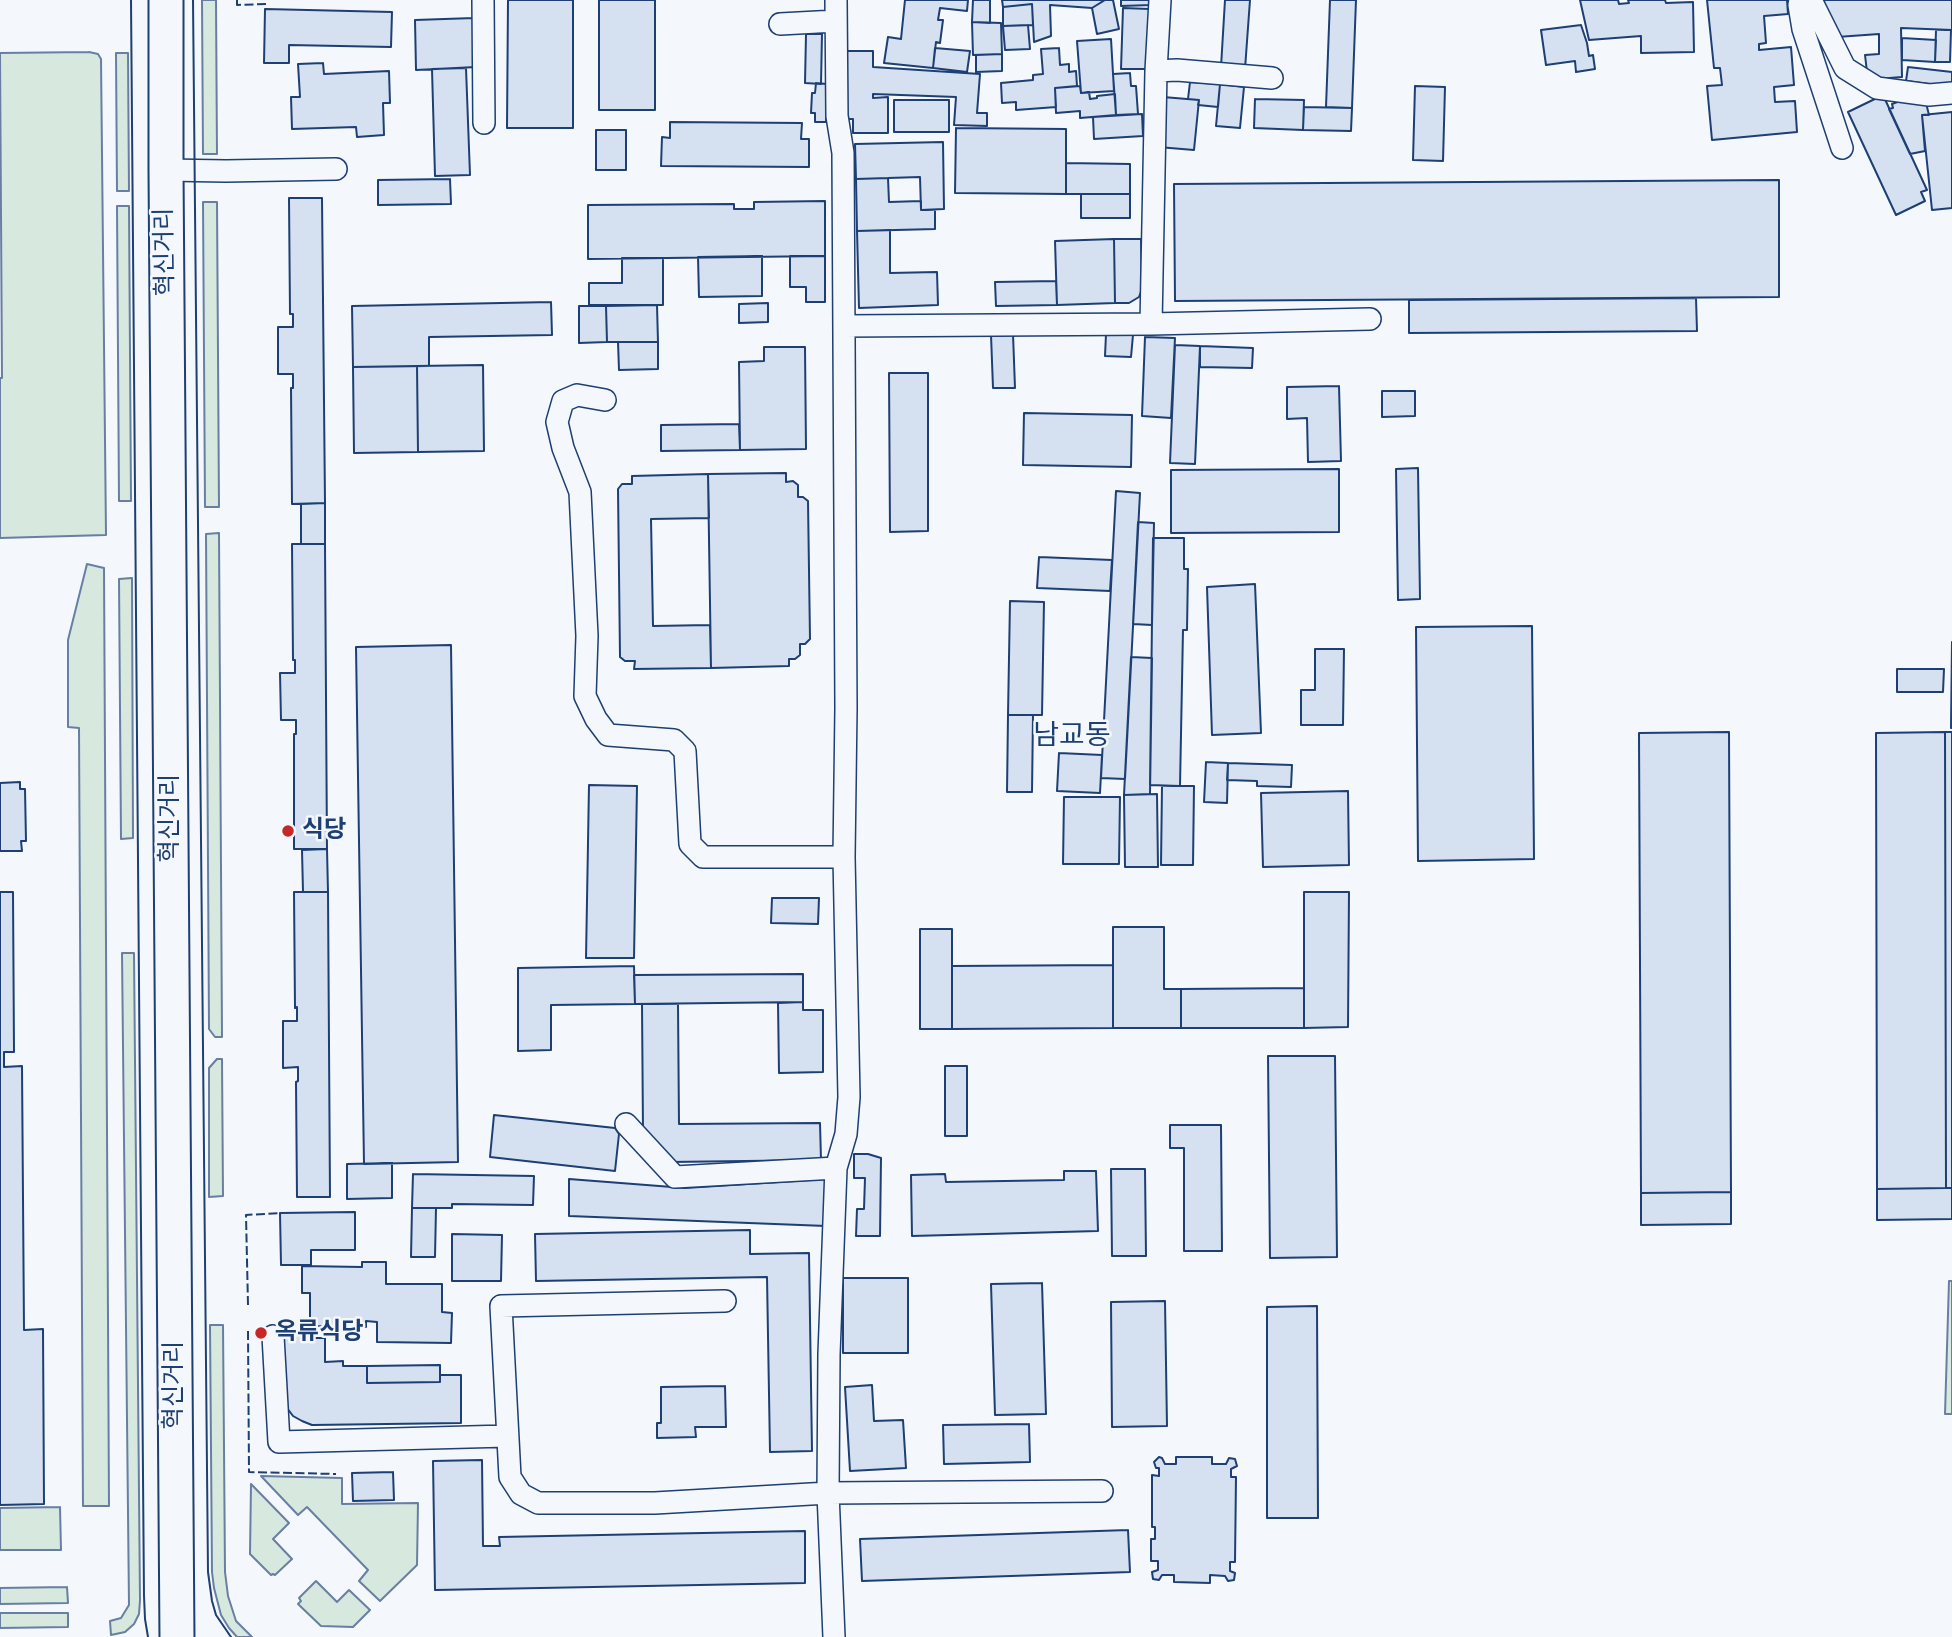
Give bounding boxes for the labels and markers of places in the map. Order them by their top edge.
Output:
place label: 식당 [302,817,346,845]
marker: 식당 [280,823,296,839]
place label: 옥류식당 [275,1319,363,1347]
marker: 옥류식당 [253,1325,269,1341]

